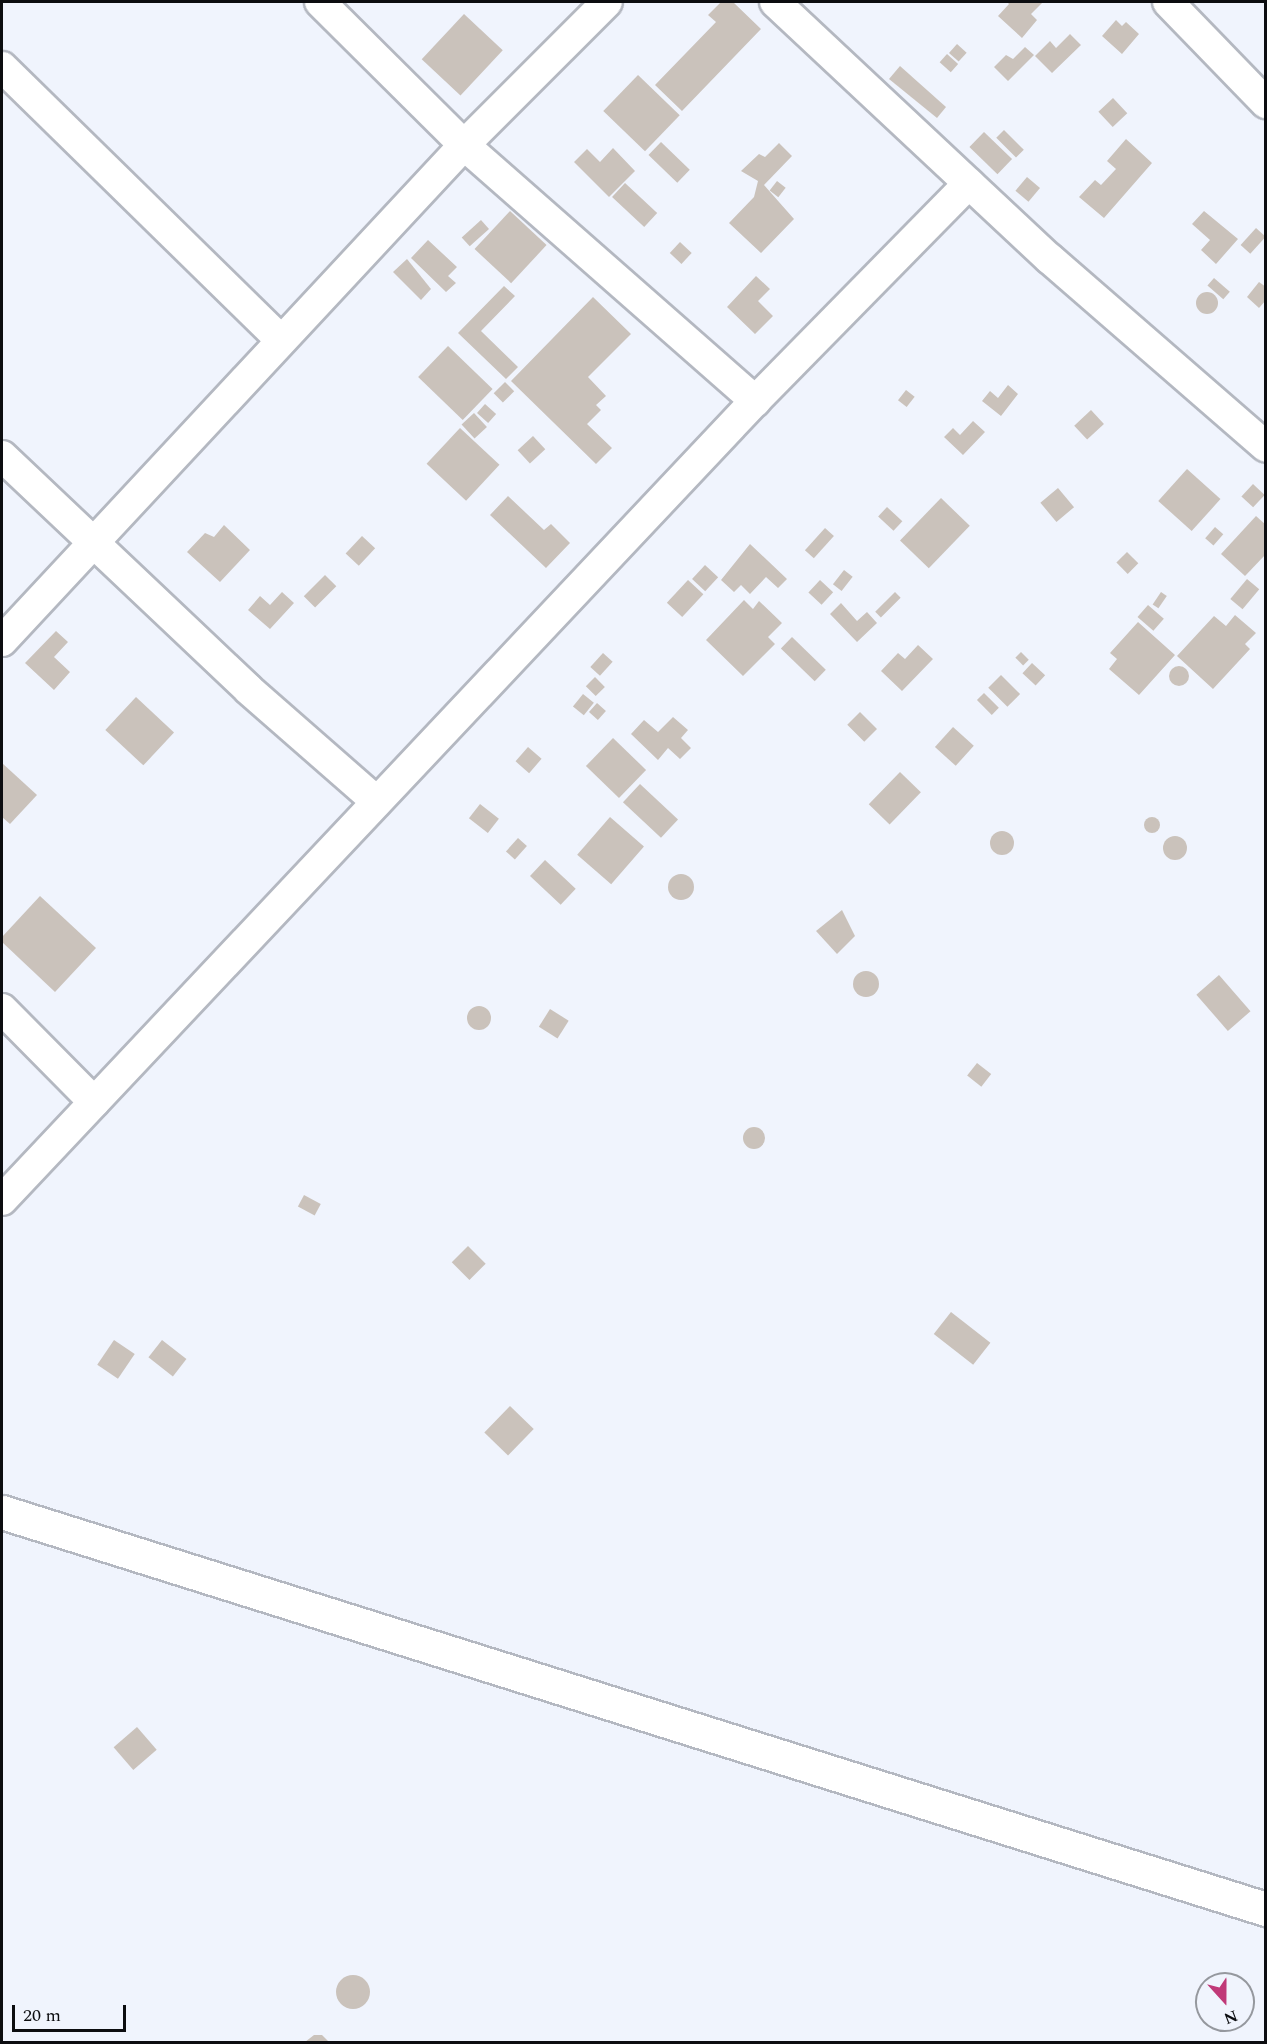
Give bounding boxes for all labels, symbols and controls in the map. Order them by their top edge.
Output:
north arrow [1195,1972,1255,2032]
scale bar [15,1993,129,2031]
text: 20 m [23,2002,61,2029]
text: N [1220,2003,1241,2030]

